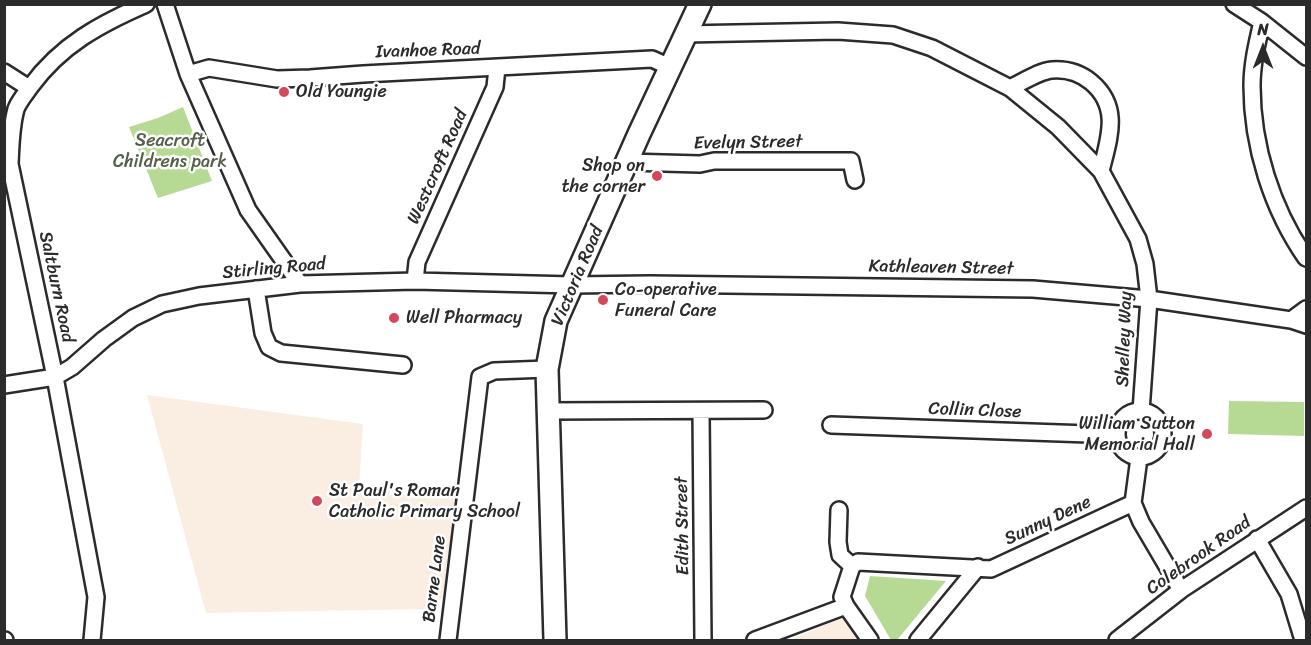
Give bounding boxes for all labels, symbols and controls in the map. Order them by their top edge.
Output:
text: N [1257,15,1269,44]
north arrow [1233,18,1293,78]
street label: Ivanhoe Road [375,38,481,64]
place label: Old Youngie [296,81,387,103]
marker: Old Youngie [277,85,291,99]
street label: Westcroft Road [403,106,473,228]
park label: Seacroft Childrens park [113,130,227,172]
street label: Evelyn Street [693,131,803,155]
place label: Shop on the corner [562,155,645,198]
marker: Shop on the corner [650,169,664,183]
street label: Victoria Road [547,223,609,329]
street label: Saltburn Road [34,230,78,344]
street label: Stirling Road [221,254,327,284]
street label: Kathleaven Street [868,256,1014,280]
place label: Co-operative Funeral Care [615,279,717,322]
street label: Shelley Way [1113,291,1137,387]
marker: Co-operative Funeral Care [596,293,610,307]
place label: Well Pharmacy [406,307,522,329]
marker: Well Pharmacy [387,311,401,325]
street label: Collin Close [928,399,1022,423]
place label: William Sutton Memorial Hall [1079,413,1195,456]
marker: William Sutton Memorial Hall [1200,427,1214,441]
street label: Edith Street [671,476,695,576]
place label: St Paul's Roman Catholic Primary School [329,480,520,522]
street label: Sunny Dene [1001,492,1095,550]
marker: St Paul's Roman Catholic Primary School [310,494,324,508]
street label: Colebrook Road [1143,512,1255,600]
street label: Barne Lane [419,534,451,624]

